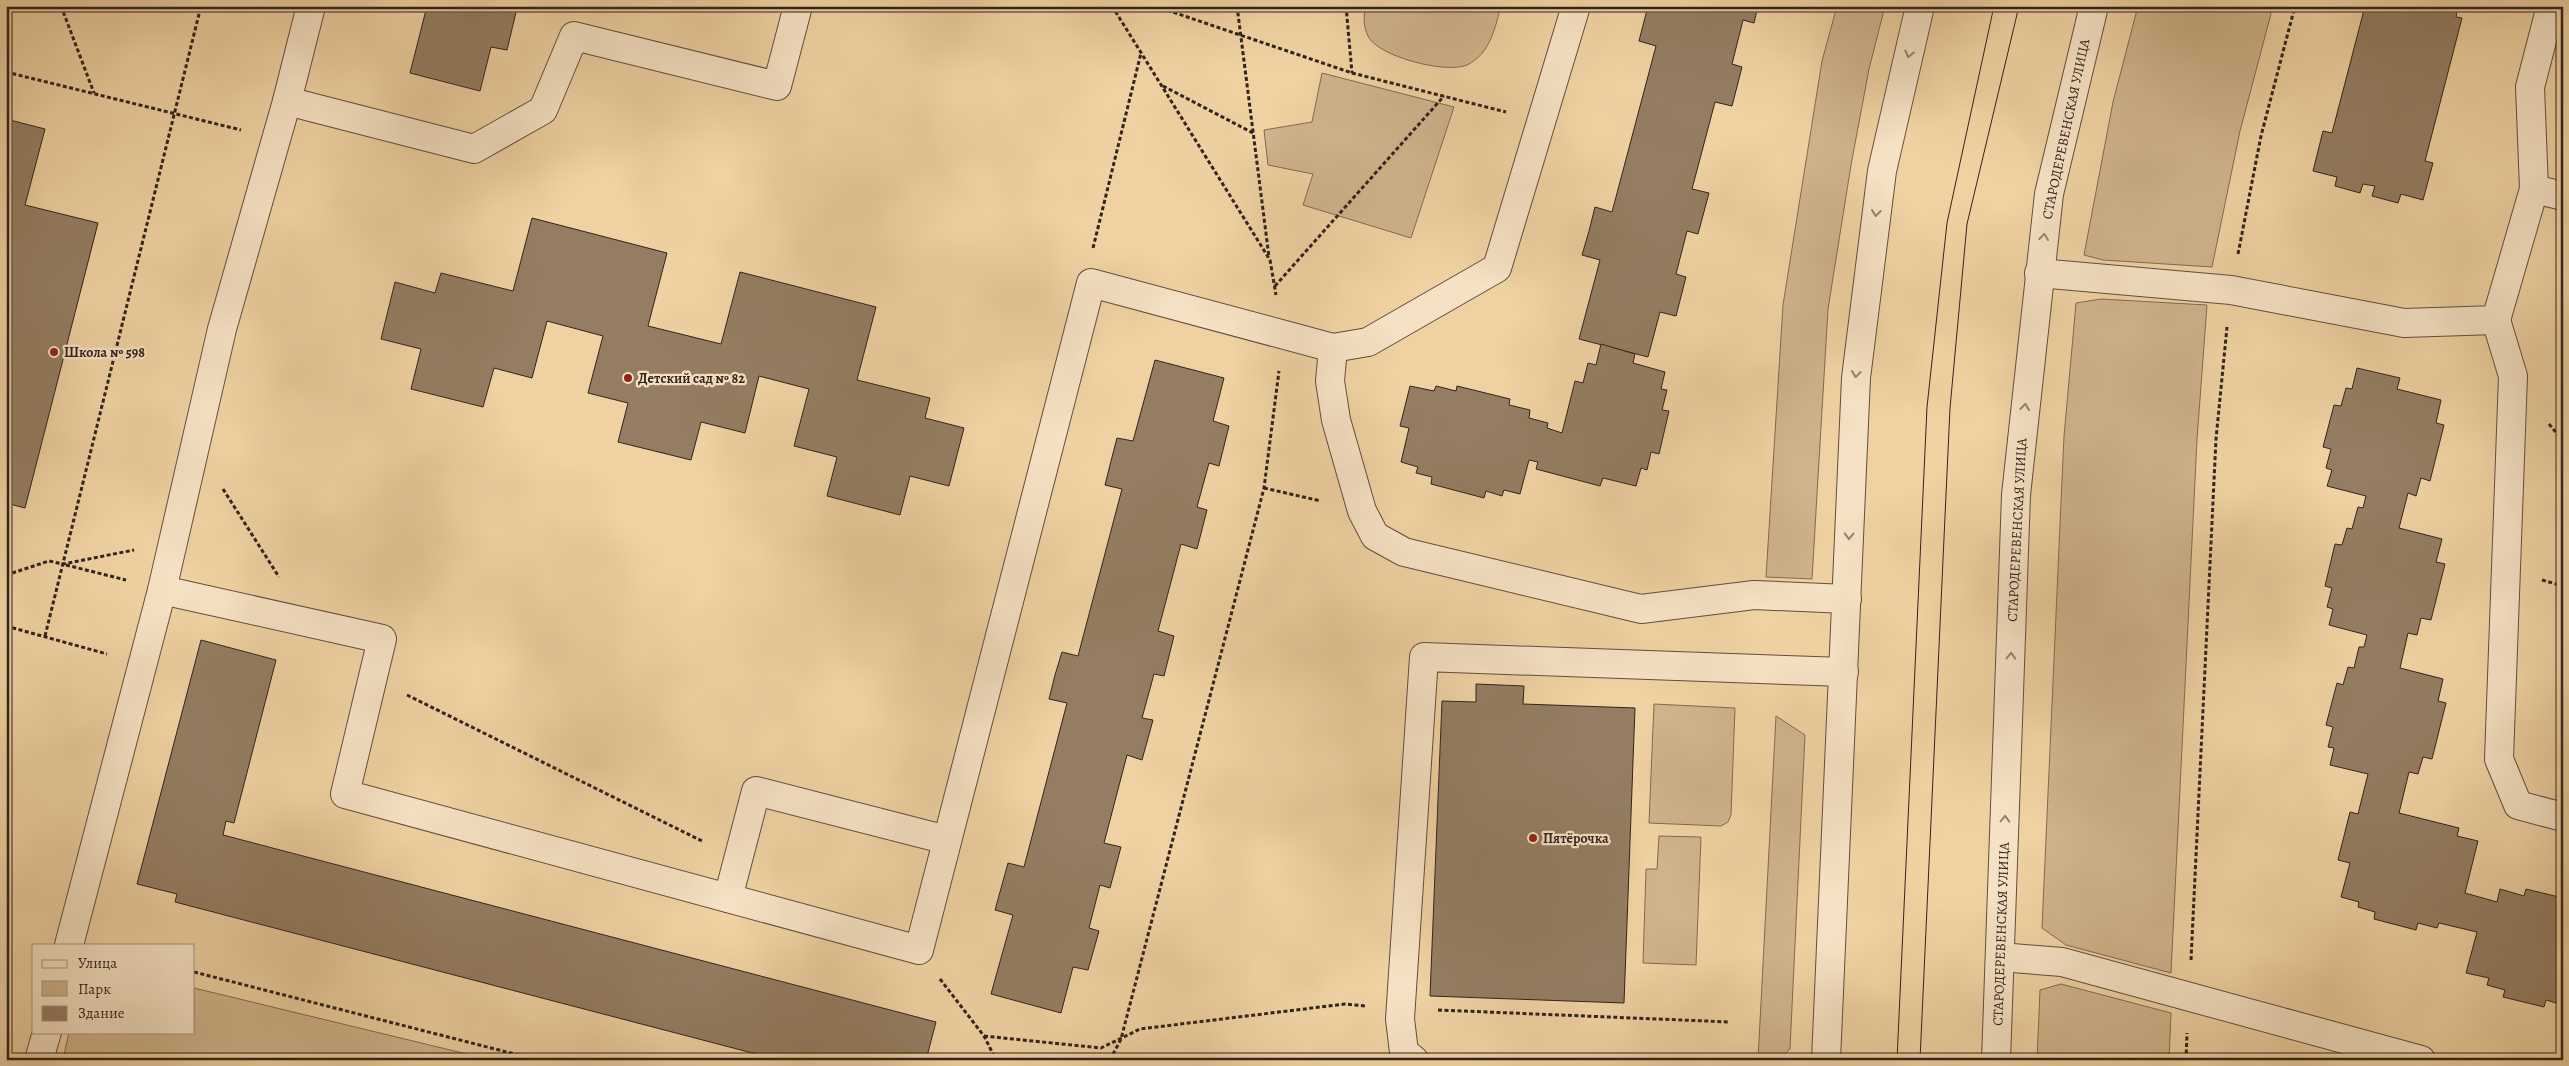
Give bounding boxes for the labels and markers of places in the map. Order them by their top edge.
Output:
place label: Школа № 598 [64,343,145,362]
marker: Школа № 598 [48,346,60,358]
place label: Детский сад № 82 [638,369,745,388]
marker: Детский сад № 82 [622,372,634,384]
place label: Пятёрочка [1543,829,1609,848]
marker: Пятёрочка [1527,832,1539,844]

